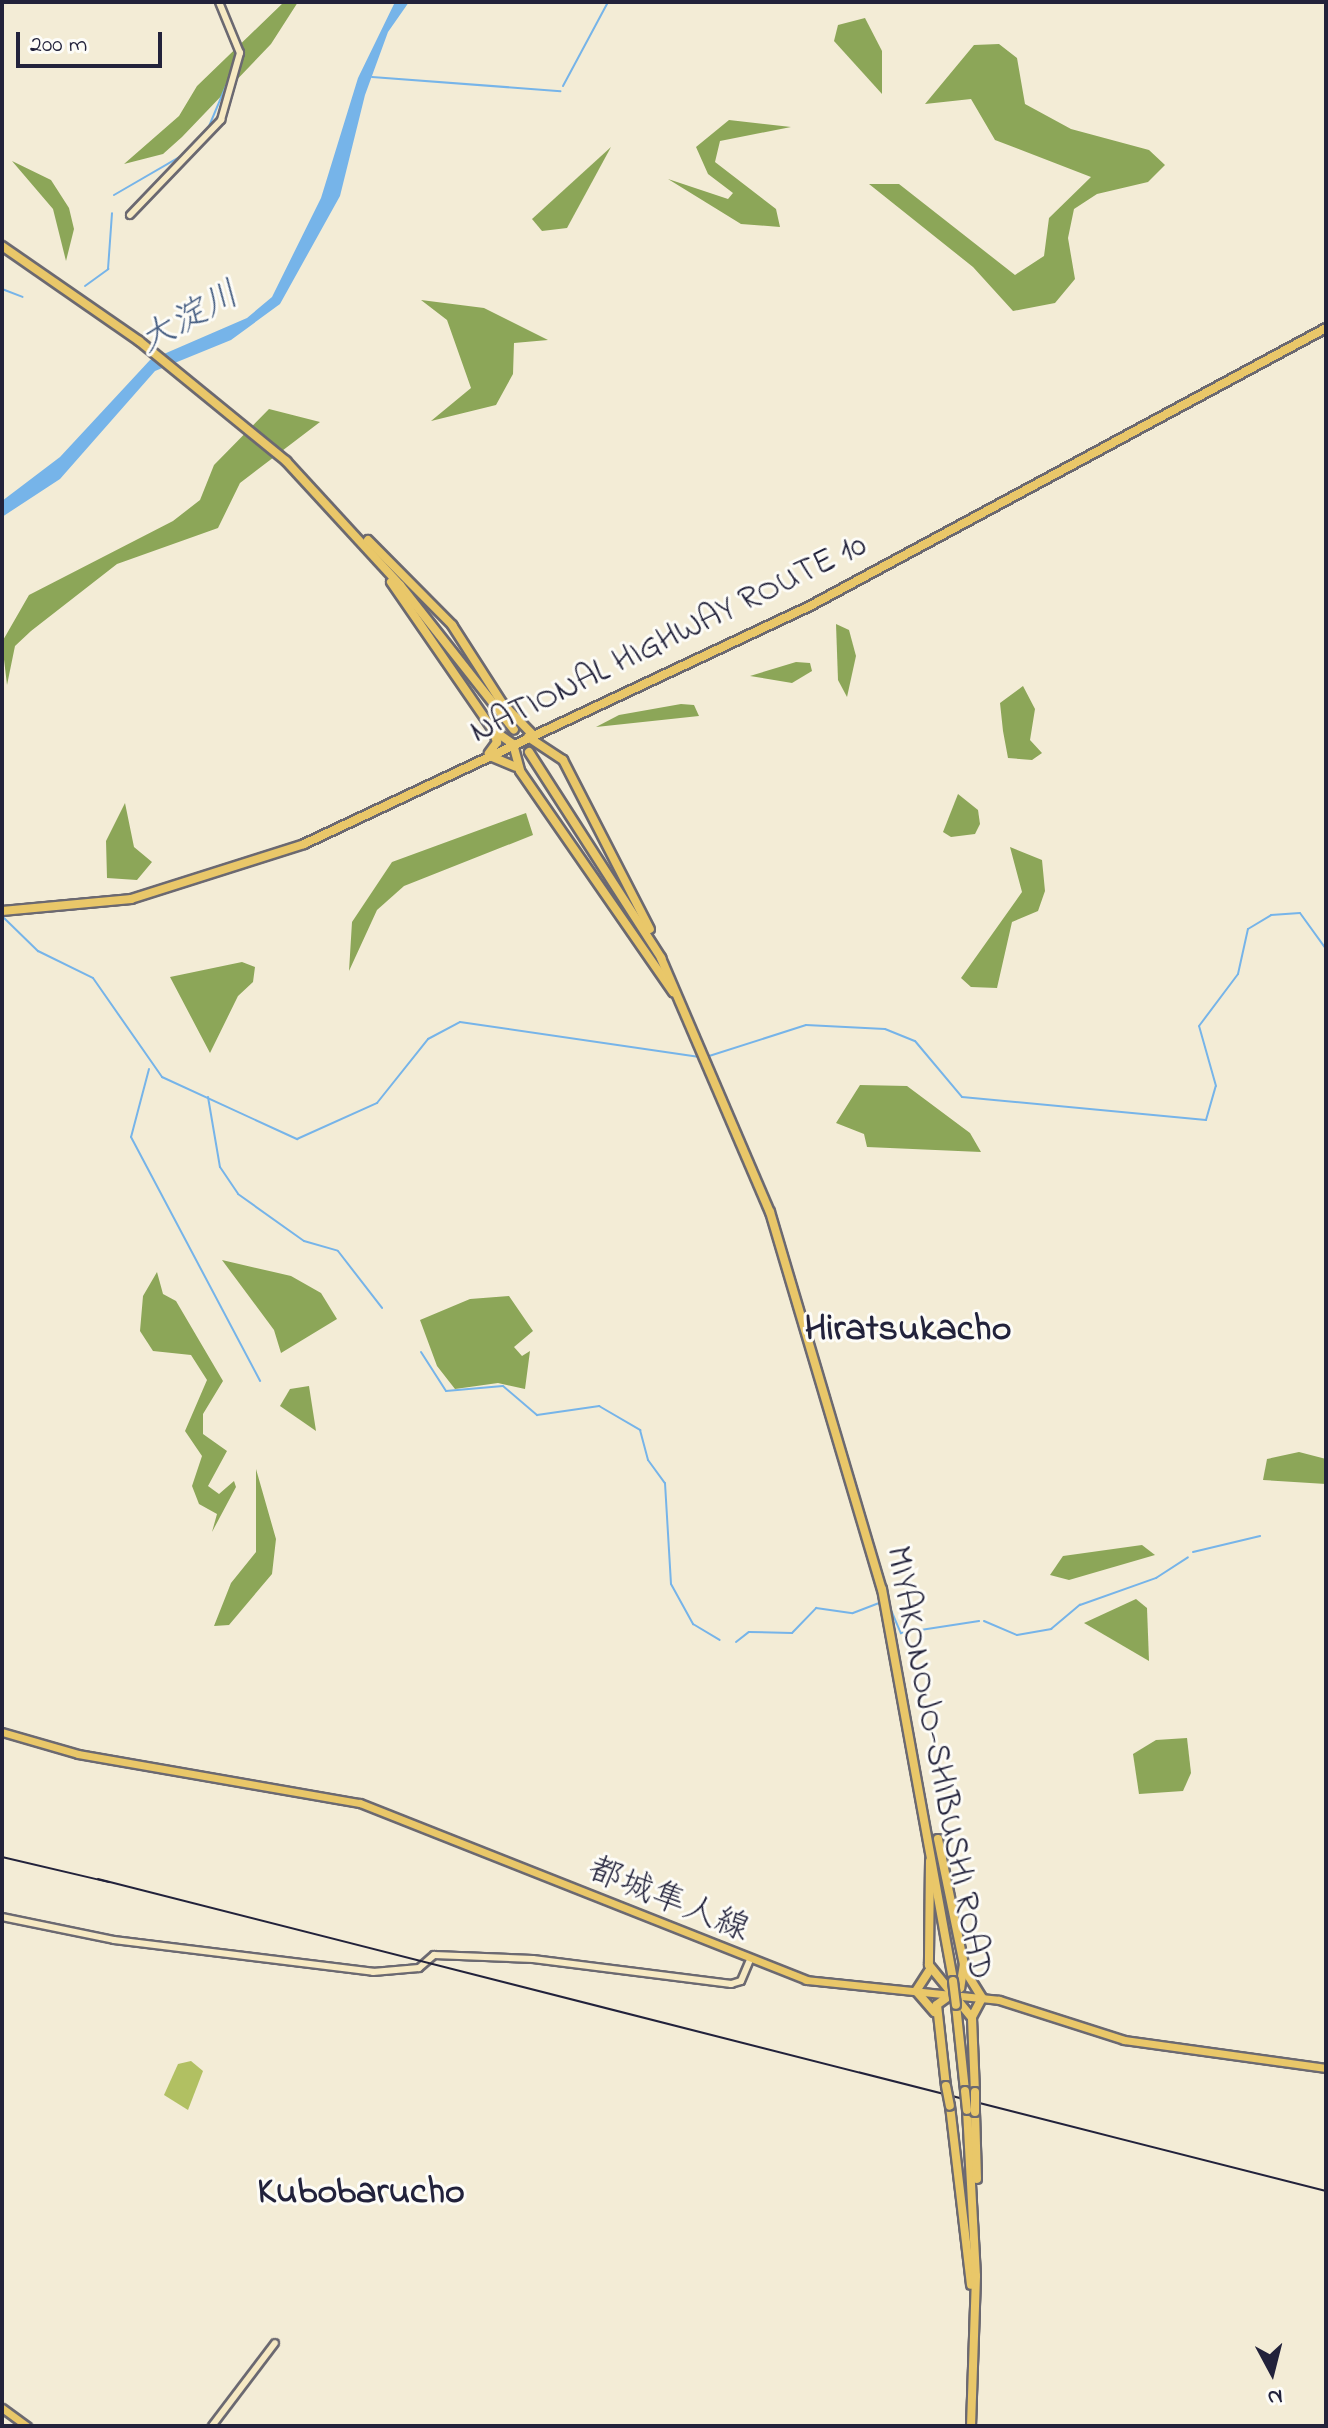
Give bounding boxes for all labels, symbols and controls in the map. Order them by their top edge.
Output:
scale bar [20,16,166,66]
text: 200 m [30,28,87,63]
water label: 大淀川 [132,274,248,364]
street label: NATIONAL HIGHWAY ROUTE 10 [464,526,874,754]
district label: Hiratsukacho [805,1308,1011,1354]
street label: MIYAKONOJO-SHIBUSHI ROAD [875,1543,999,1983]
street label: 都城隼人線 [582,1850,754,1952]
district label: Kubobarucho [257,2171,465,2217]
north arrow [1232,2332,1312,2412]
text: N [1266,2379,1284,2413]

